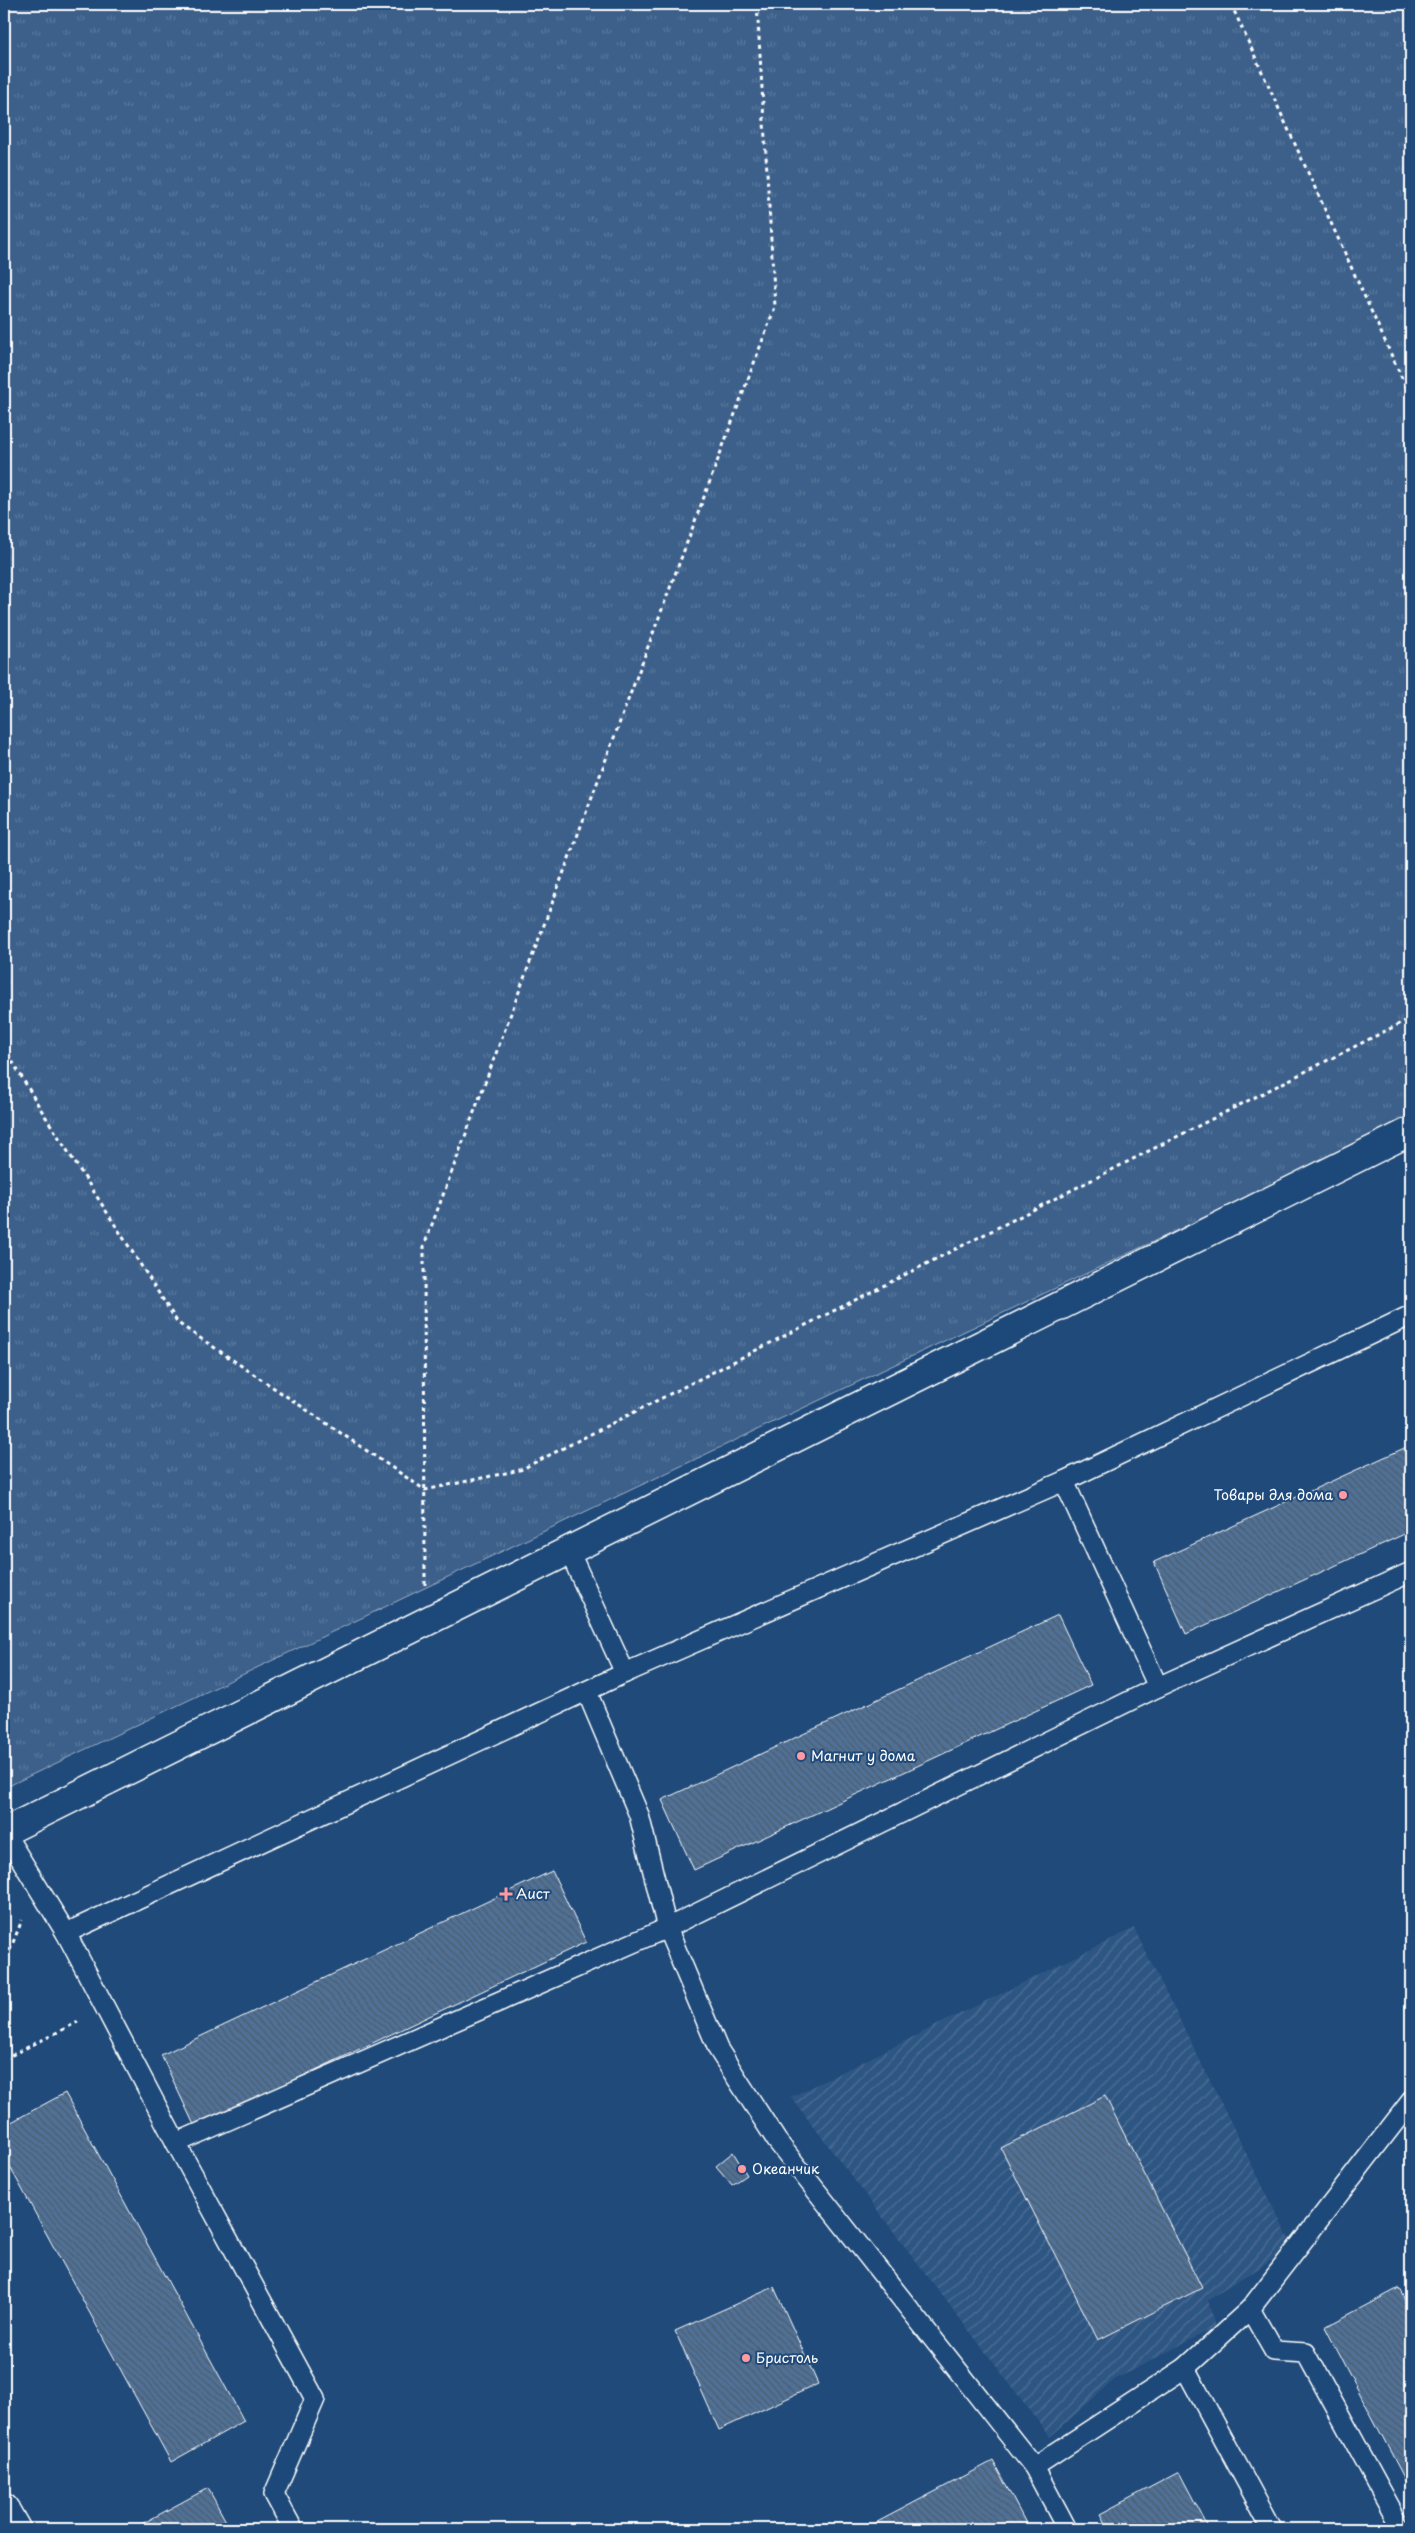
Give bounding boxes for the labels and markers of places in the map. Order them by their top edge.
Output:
place label: Товары для дома [1214,1484,1333,1505]
marker: Товары для дома [1337,1489,1349,1501]
place label: Магнит у дома [811,1745,916,1766]
marker: Магнит у дома [795,1750,807,1762]
place label: Аист [516,1883,550,1904]
marker: Аист [500,1888,512,1900]
place label: Океанчик [752,2158,820,2179]
marker: Океанчик [736,2163,748,2175]
place label: Бристоль [756,2347,818,2368]
marker: Бристоль [740,2352,752,2364]

